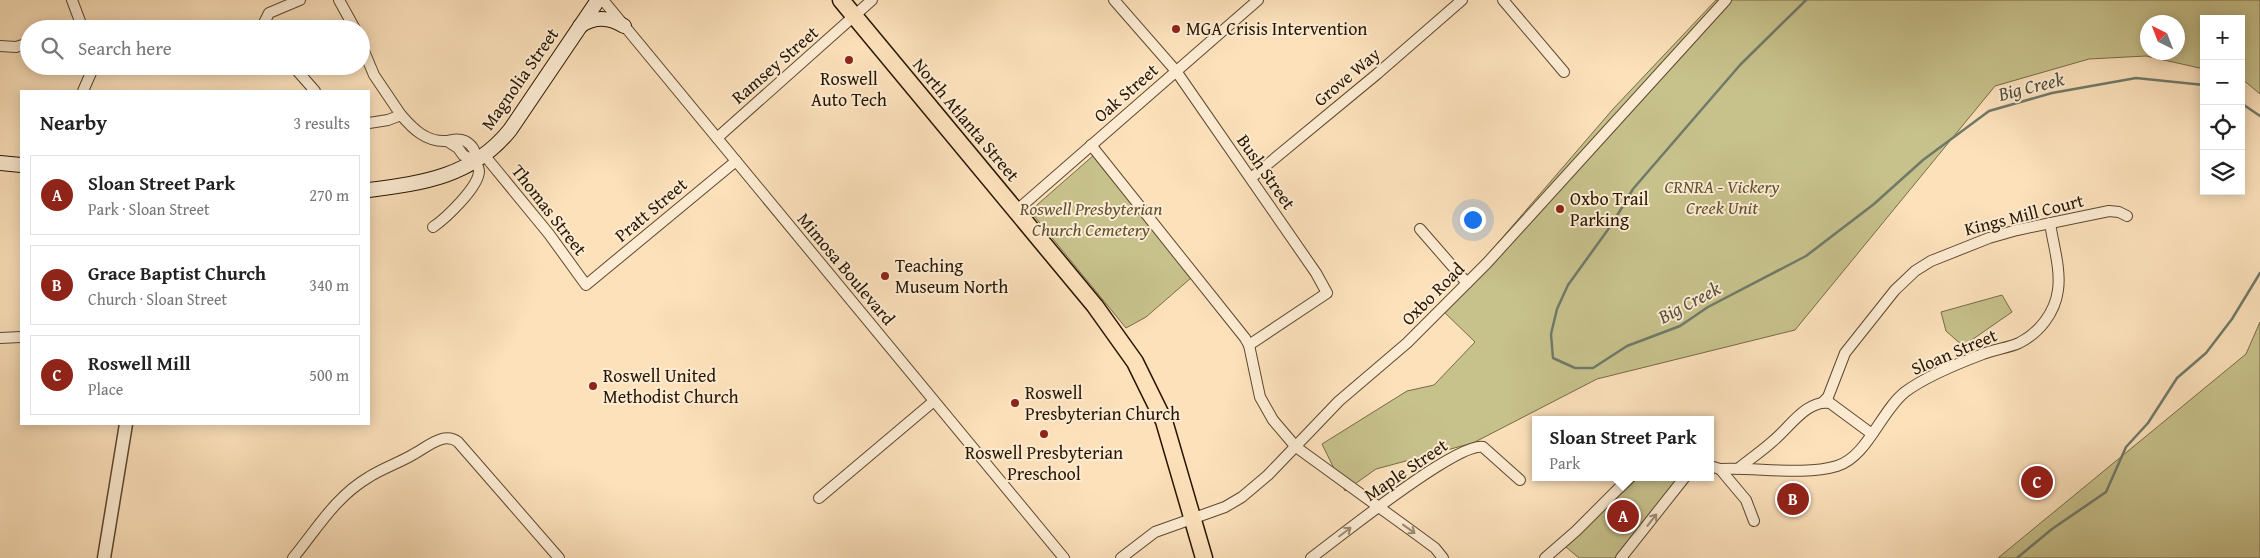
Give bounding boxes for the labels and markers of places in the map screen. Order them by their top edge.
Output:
place label: MGA Crisis Intervention [1186,15,1367,42]
marker: MGA Crisis Intervention [1170,23,1182,35]
marker: Roswell Auto Tech [843,54,855,66]
place label: Roswell Auto Tech [811,65,887,113]
place label: Oxbo Trail Parking [1570,185,1649,233]
marker: Oxbo Trail Parking [1554,203,1566,215]
place label: Teaching Museum North [895,252,1008,300]
marker: Teaching Museum North [879,270,891,282]
place label: Roswell United Methodist Church [603,362,739,410]
place label: Roswell Presbyterian Church [1025,379,1180,427]
marker: Roswell United Methodist Church [587,380,599,392]
marker: Roswell Presbyterian Church [1009,397,1021,409]
marker: Roswell Presbyterian Preschool [1038,428,1050,440]
place label: Roswell Presbyterian Preschool [965,439,1123,487]
pin: C [2021,463,2053,501]
pin: B [1777,480,1809,518]
pin: A [1607,497,1639,535]

